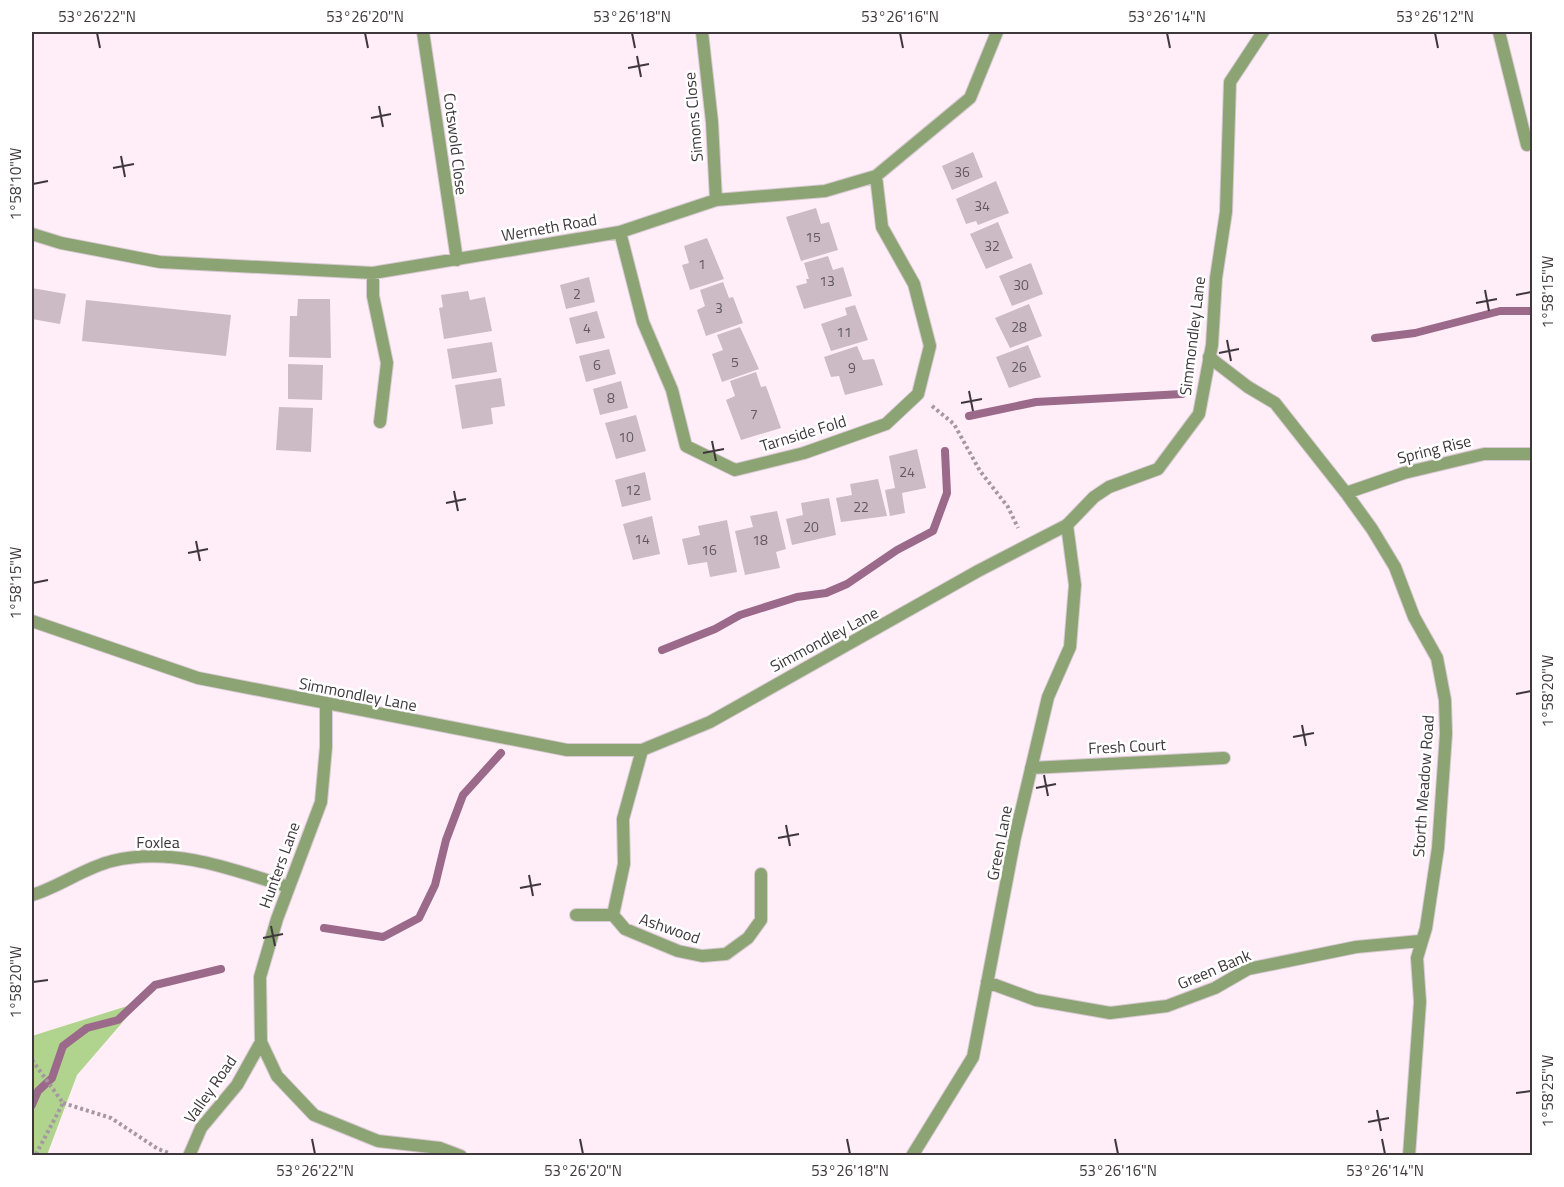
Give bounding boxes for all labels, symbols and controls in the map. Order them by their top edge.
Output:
text: 53°26'22"N [58,5,136,28]
text: 53°26'20"N [326,5,404,28]
text: 53°26'18"N [593,5,671,28]
text: 53°26'16"N [861,5,939,28]
text: 53°26'14"N [1128,5,1206,28]
text: 53°26'12"N [1396,5,1474,28]
street label: Simons Close [677,71,709,163]
street label: Cotswold Close [438,92,474,196]
text: 1°58'10"W [4,148,27,220]
house number: 36 [954,161,970,182]
house number: 34 [974,195,990,216]
street label: Werneth Road [499,207,599,247]
house number: 15 [805,226,821,247]
house number: 32 [984,235,1000,256]
house number: 1 [698,253,706,274]
text: 1°58'15"W [1536,256,1559,328]
house number: 13 [819,270,835,291]
house number: 30 [1013,274,1029,295]
street label: Simmondley Lane [1173,275,1211,397]
house number: 2 [573,283,581,304]
house number: 3 [715,297,723,318]
house number: 28 [1011,316,1027,337]
house number: 4 [583,317,591,338]
house number: 11 [836,321,852,342]
house number: 5 [731,351,739,372]
house number: 6 [593,354,601,375]
house number: 26 [1011,356,1027,377]
house number: 9 [848,357,856,378]
house number: 8 [607,387,615,408]
house number: 7 [750,403,758,424]
street label: Tarnside Fold [757,409,849,457]
house number: 10 [618,426,634,447]
street label: Spring Rise [1395,428,1473,470]
house number: 24 [899,461,915,482]
house number: 12 [625,479,641,500]
house number: 22 [853,496,869,517]
house number: 20 [803,516,819,537]
house number: 14 [634,528,650,549]
house number: 18 [752,529,768,550]
house number: 16 [701,539,717,560]
text: 1°58'15"W [4,547,27,619]
street label: Simmondley Lane [766,600,882,678]
text: 1°58'20"W [1536,655,1559,727]
street label: Simmondley Lane [297,671,419,717]
street label: Storth Meadow Road [1406,714,1440,858]
street label: Fresh Court [1088,732,1167,760]
street label: Green Lane [980,803,1018,883]
street label: Hunters Lane [252,818,306,912]
street label: Foxlea [136,830,180,854]
street label: Ashwood [636,906,704,950]
street label: Green Bank [1174,943,1255,995]
text: 1°58'20"W [4,946,27,1018]
street label: Valley Road [178,1050,242,1128]
text: 1°58'25"W [1536,1055,1559,1127]
text: 53°26'22"N [276,1159,354,1182]
text: 53°26'20"N [544,1159,622,1182]
text: 53°26'18"N [811,1159,889,1182]
text: 53°26'16"N [1079,1159,1157,1182]
text: 53°26'14"N [1346,1159,1424,1182]

